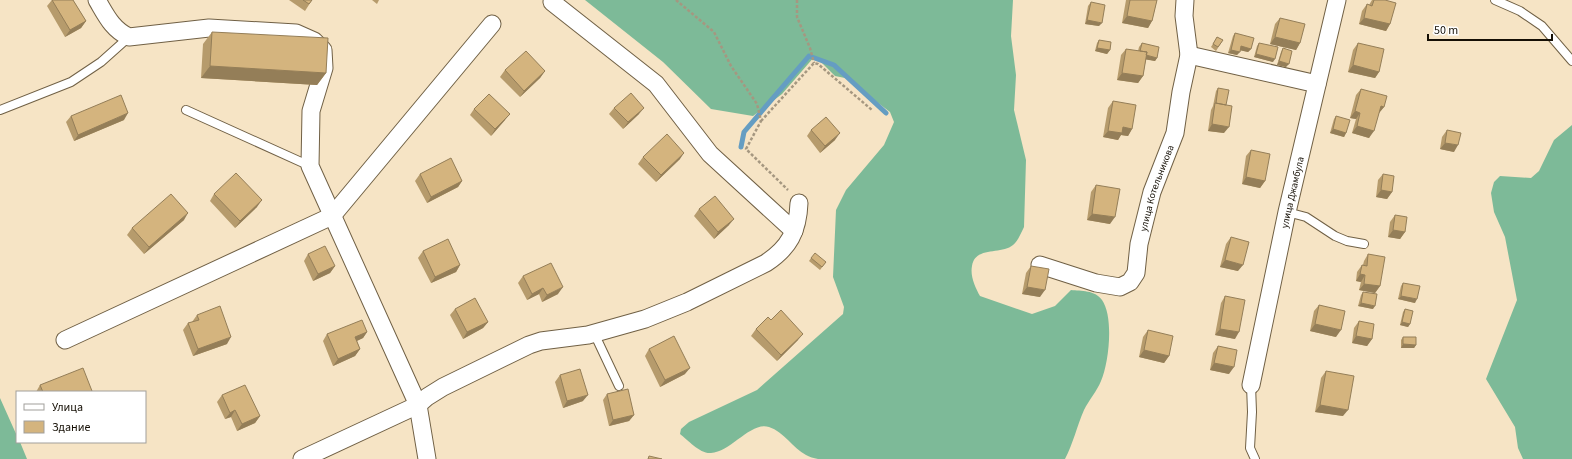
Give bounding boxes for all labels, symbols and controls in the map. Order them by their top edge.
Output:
scale bar [1428,16,1552,42]
text: 50 m [1434,22,1458,39]
street label: улица Котельникова [1136,143,1178,233]
street label: улица Джамбула [1278,155,1308,230]
legend [16,391,146,443]
text: Улица [52,399,83,416]
text: Здание [52,419,91,436]

